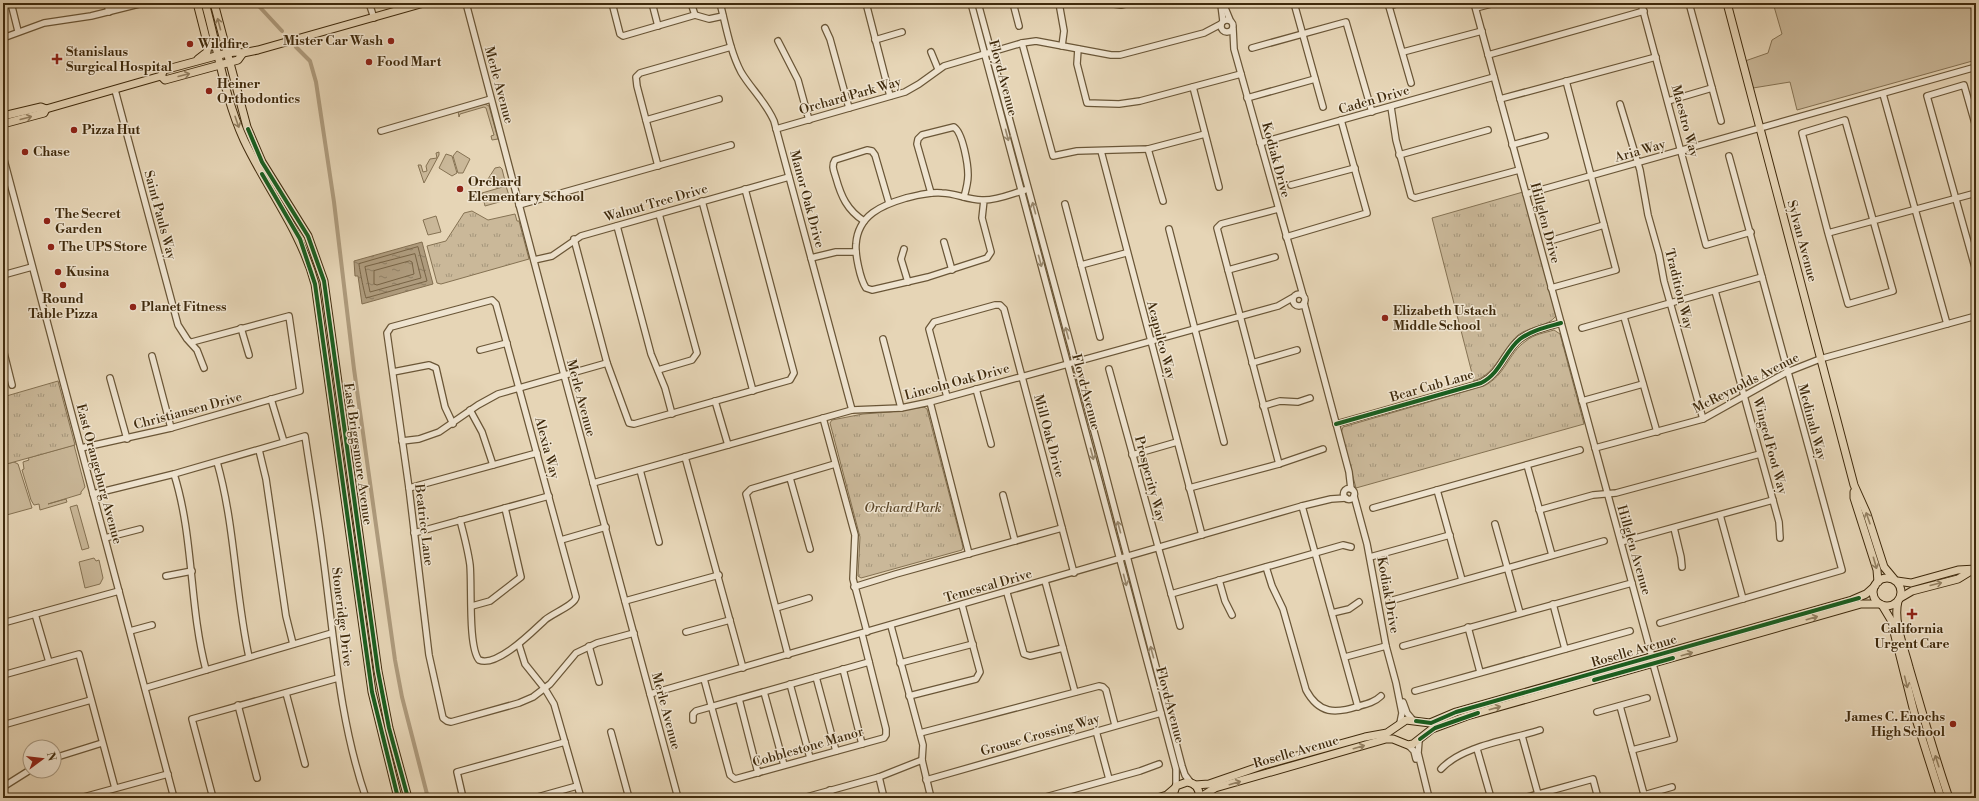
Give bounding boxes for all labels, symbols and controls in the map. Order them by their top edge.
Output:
one-way arrow [215,17,222,30]
place label: Mister Car Wash [283,33,383,49]
place label: Wildfire [197,36,249,52]
marker: Mister Car Wash [386,36,396,46]
street label: Floyd Avenue [985,38,1021,118]
marker: Wildfire [185,39,195,49]
place label: Stanislaus Surgical Hospital [66,44,173,75]
street label: Merle Avenue [481,45,517,126]
marker: Stanislaus Surgical Hospital [51,53,63,65]
place label: Food Mart [377,54,442,70]
marker: Food Mart [364,57,374,67]
one-way arrow [177,70,190,78]
street label: Orchard Park Way [797,74,904,118]
place label: Heiner Orthodontics [217,76,301,107]
street label: Caden Drive [1337,82,1412,118]
street label: Maestro Way [1668,83,1703,160]
marker: Heiner Orthodontics [204,86,214,96]
one-way arrow [19,114,32,121]
one-way arrow [234,115,241,128]
street label: Kodiak Drive [1258,120,1294,200]
place label: Pizza Hut [82,122,140,138]
marker: Pizza Hut [69,125,79,135]
one-way arrow [1003,129,1011,142]
street label: Aria Way [1612,136,1668,166]
place label: Chase [33,144,70,160]
marker: Chase [20,147,30,157]
street label: Manor Oak Drive [786,148,828,250]
street label: Saint Pauls Way [140,169,180,262]
place label: Orchard Elementary School [468,174,585,205]
street label: Walnut Tree Drive [601,180,710,226]
street label: Hillglen Drive [1527,181,1564,266]
marker: Orchard Elementary School [455,184,465,194]
street label: Sylvan Avenue [1783,198,1821,284]
one-way arrow [1029,202,1037,215]
place label: The Secret Garden [55,206,121,237]
marker: The Secret Garden [42,216,52,226]
place label: The UPS Store [59,239,147,255]
marker: The UPS Store [46,242,56,252]
street label: Tradition Way [1661,247,1697,332]
one-way arrow [1037,254,1044,267]
place label: Kusina [66,264,110,280]
marker: Kusina [53,267,63,277]
marker: Round Table Pizza [58,280,68,290]
place label: Round Table Pizza [28,291,99,322]
street label: Acapulco Way [1143,298,1179,382]
place label: Planet Fitness [141,299,227,315]
marker: Planet Fitness [128,302,138,312]
place label: Elizabeth Ustach Middle School [1393,303,1496,334]
marker: Elizabeth Ustach Middle School [1380,313,1390,323]
one-way arrow [1063,327,1070,340]
street label: McReynolds Avenue [1690,349,1802,417]
street label: Floyd Avenue [1068,352,1104,432]
street label: Merle Avenue [563,358,599,439]
street label: Lincoln Oak Drive [903,360,1012,404]
street label: Bear Cub Lane [1387,366,1476,406]
street label: East Briggsmore Avenue [340,382,376,527]
street label: Medinah Way [1794,382,1830,463]
street label: Christiansen Drive [132,389,244,433]
street label: Mill Oak Drive [1030,393,1068,480]
street label: Winged Foot Way [1749,395,1791,497]
street label: East Orangeburg Avenue [73,402,126,546]
street label: Alexia Way [531,414,563,481]
street label: Prosperity Way [1131,434,1169,525]
one-way arrow [1088,447,1096,460]
street label: Beatrice Lane [411,482,437,567]
park label: Orchard Park [864,500,942,516]
street label: Hillglen Avenue [1614,503,1655,597]
one-way arrow [1863,513,1871,525]
one-way arrow [1115,520,1122,533]
street label: Kodiak Drive [1373,555,1403,635]
one-way arrow [1872,556,1879,569]
street label: Stoneridge Drive [328,566,356,668]
street label: Temescal Drive [942,566,1034,606]
one-way arrow [1122,573,1129,586]
one-way arrow [1929,580,1942,588]
marker: California Urgent Care [1906,608,1918,620]
one-way arrow [1805,614,1818,621]
place label: California Urgent Care [1875,621,1949,652]
street label: Roselle Avenue [1589,631,1679,671]
one-way arrow [1148,646,1156,659]
one-way arrow [1680,650,1693,657]
street label: Floyd Avenue [1152,665,1188,745]
street label: Merle Avenue [648,671,684,752]
one-way arrow [1903,675,1911,688]
one-way arrow [1488,704,1501,711]
place label: James C. Enochs High School [1844,709,1946,740]
street label: Grouse Crossing Way [979,710,1102,760]
marker: James C. Enochs High School [1948,719,1958,729]
street label: Cobblestone Manor [751,723,866,771]
street label: Roselle Avenue [1251,732,1341,772]
north arrow [22,739,62,779]
one-way arrow [1353,743,1366,750]
text: N [43,751,59,763]
one-way arrow [1933,755,1940,768]
one-way arrow [1228,779,1241,786]

